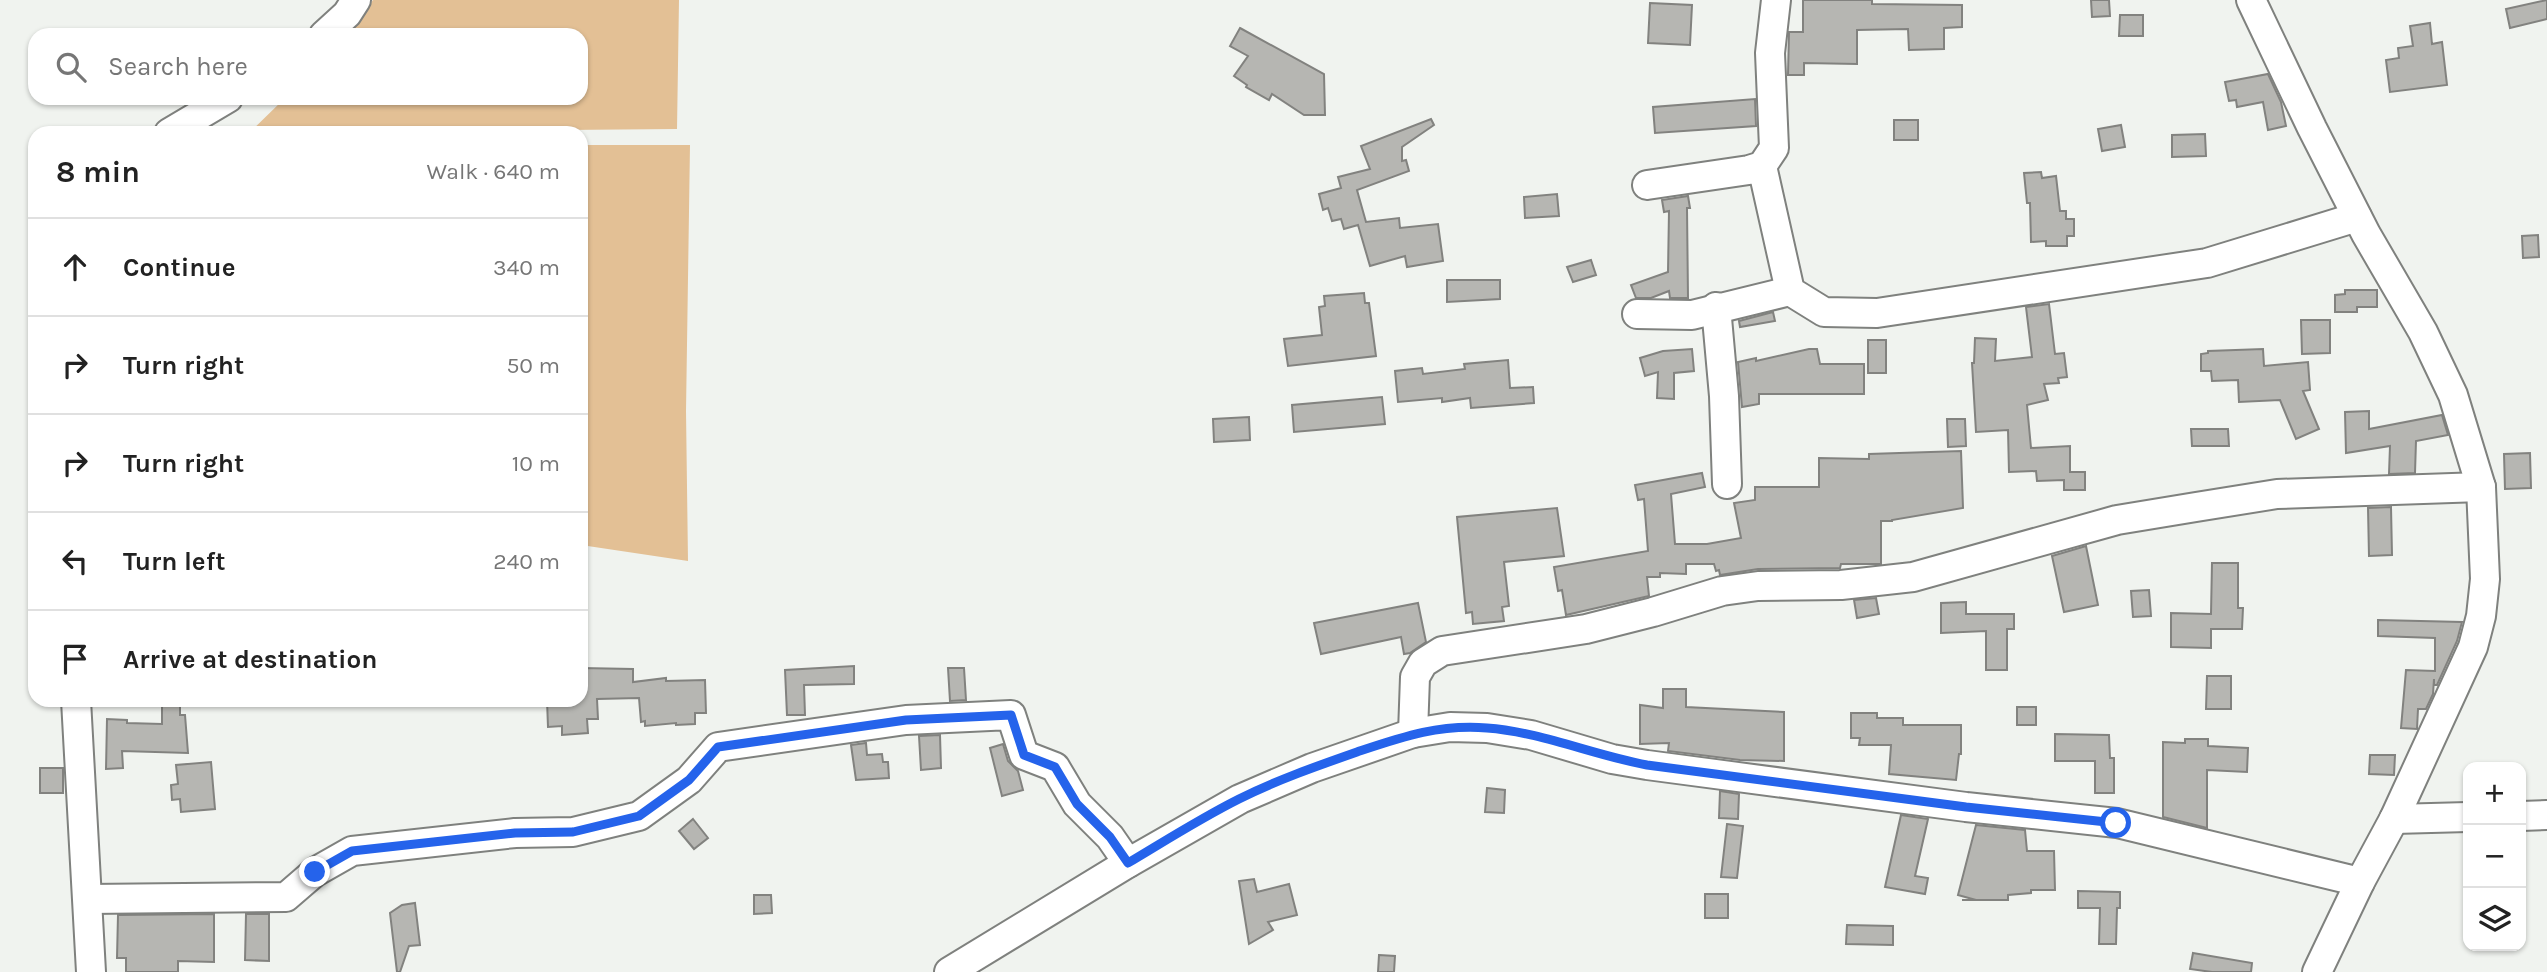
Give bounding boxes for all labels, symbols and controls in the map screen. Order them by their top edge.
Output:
search box [28,28,588,105]
icon: search [52,48,90,86]
text: Search here [108,51,248,82]
text: 8 min [56,154,140,190]
text: Walk · 640 m [426,158,560,185]
icon: ahead [56,248,94,286]
text: Continue [123,252,235,283]
text: 340 m [493,254,560,281]
icon: right [56,346,94,384]
text: Turn right [123,350,244,381]
text: 50 m [506,352,560,379]
icon: right [56,444,94,482]
text: Turn right [123,448,244,479]
text: 10 m [512,450,560,477]
icon: left [56,542,94,580]
text: Turn left [123,546,225,577]
text: 240 m [493,548,560,575]
icon: arrive [56,640,94,678]
text: Arrive at destination [123,644,377,675]
map controls [2463,762,2526,951]
button: + [2463,762,2526,825]
route start [2100,807,2131,838]
button: − [2463,825,2526,888]
route end [299,856,330,887]
button: layers [2463,888,2526,951]

